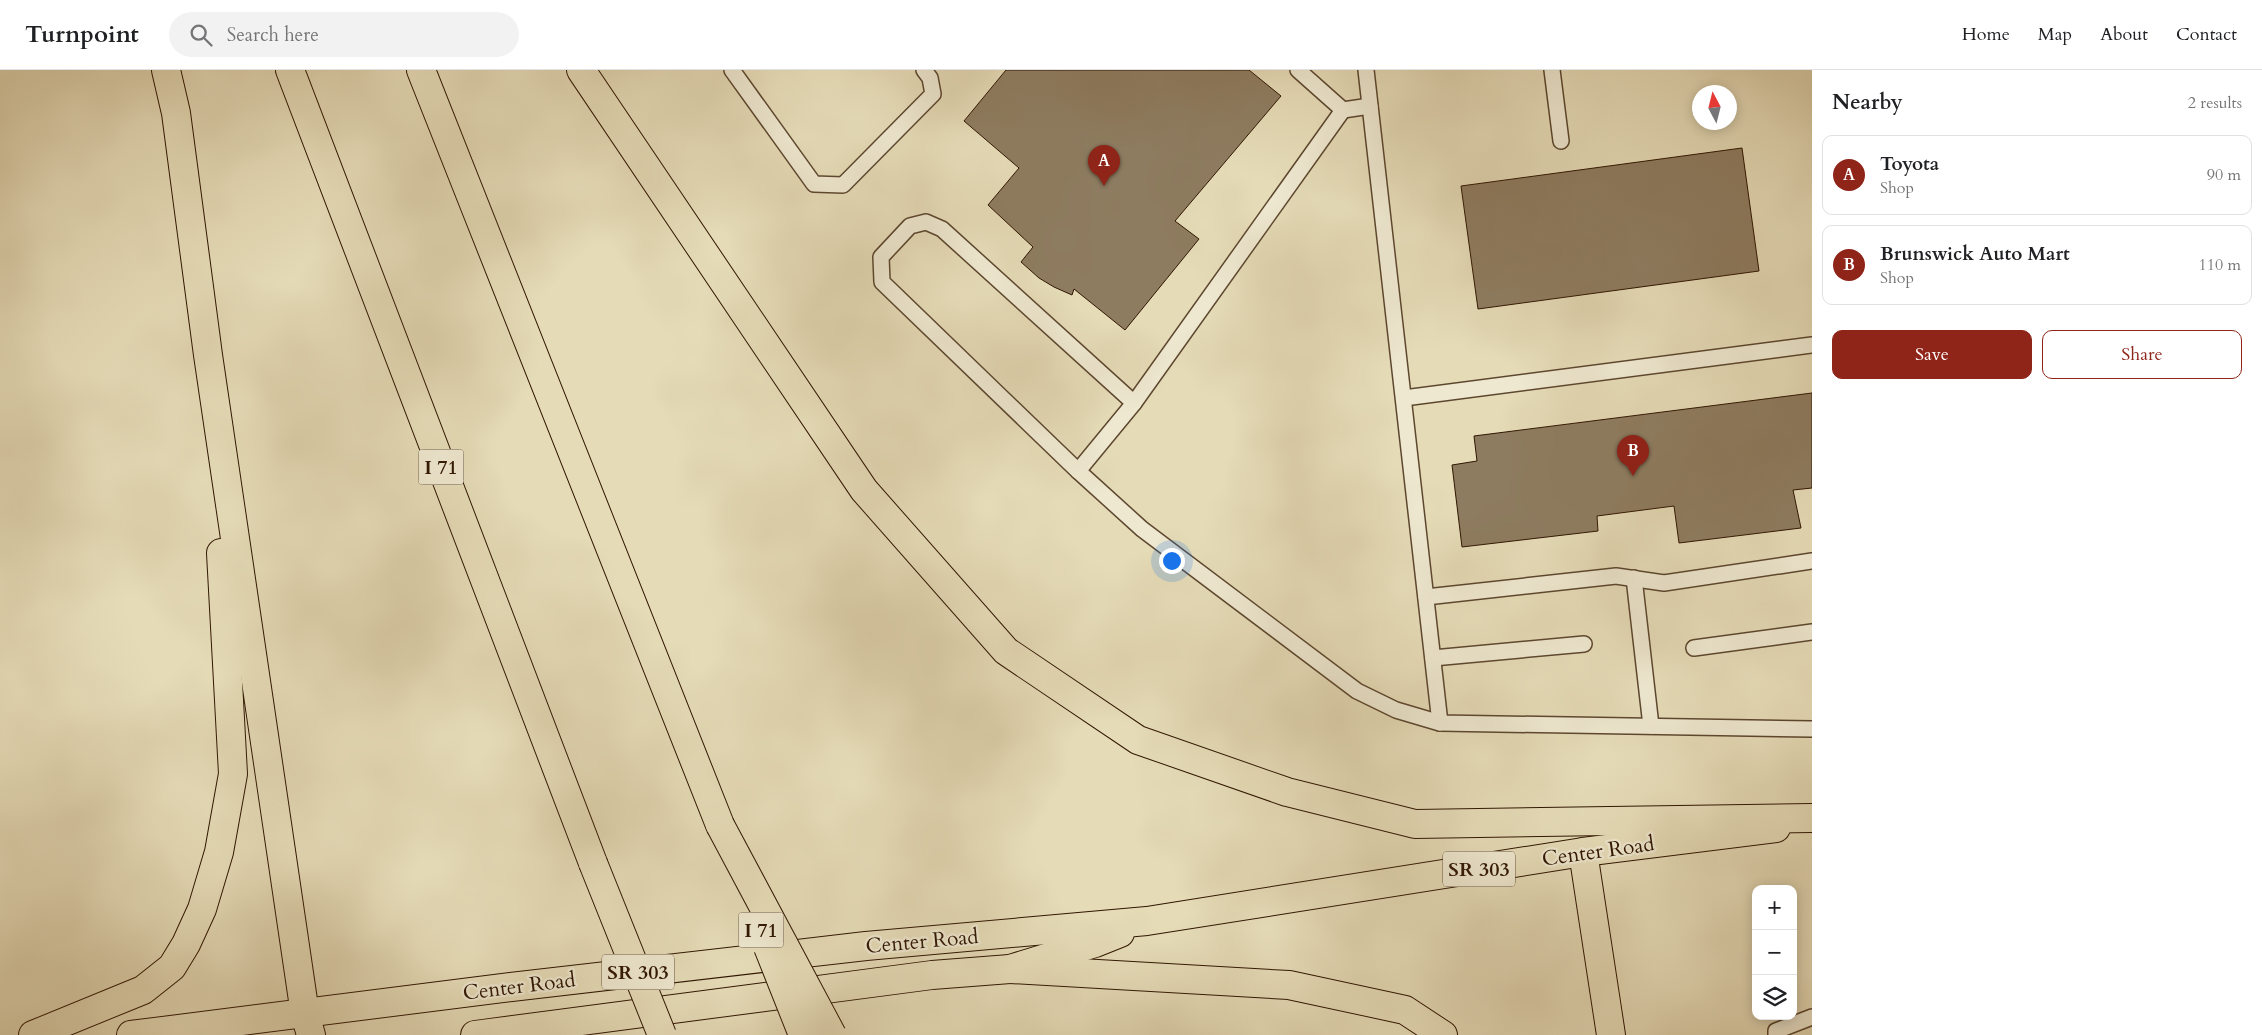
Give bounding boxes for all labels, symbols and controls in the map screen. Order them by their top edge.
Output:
search box [169,12,519,57]
text: Turnpoint [25,18,139,51]
icon: search [187,21,215,49]
text: Search here [227,22,319,48]
text: Home [1962,22,2010,47]
text: Map [2038,22,2072,47]
text: About [2100,22,2148,47]
text: Contact [2176,22,2237,47]
north arrow [1692,85,1737,130]
text: Nearby [1832,88,1903,117]
text: 2 results [2188,92,2242,114]
pin: A [1088,145,1120,186]
text: Toyota [1880,151,1939,177]
text: A [1843,164,1855,186]
text: 90 m [2207,164,2241,186]
text: Shop [1880,177,1914,199]
text: Brunswick Auto Mart [1880,241,2070,267]
text: B [1843,254,1855,276]
text: 110 m [2199,254,2241,276]
text: Shop [1880,267,1914,289]
button: Save [1832,330,2032,379]
button: Share [2042,330,2242,379]
pin: B [1617,435,1649,476]
road number: I 71 [418,450,464,484]
your location [1159,548,1185,574]
street label: Center Road [1540,829,1656,874]
road number: SR 303 [1443,852,1515,886]
map controls [1752,885,1797,1020]
button: + [1752,885,1797,930]
road number: I 71 [738,912,784,948]
street label: Center Road [864,922,980,961]
button: − [1752,930,1797,975]
road number: SR 303 [602,954,674,990]
street label: Center Road [461,965,577,1008]
button: layers [1752,975,1797,1020]

